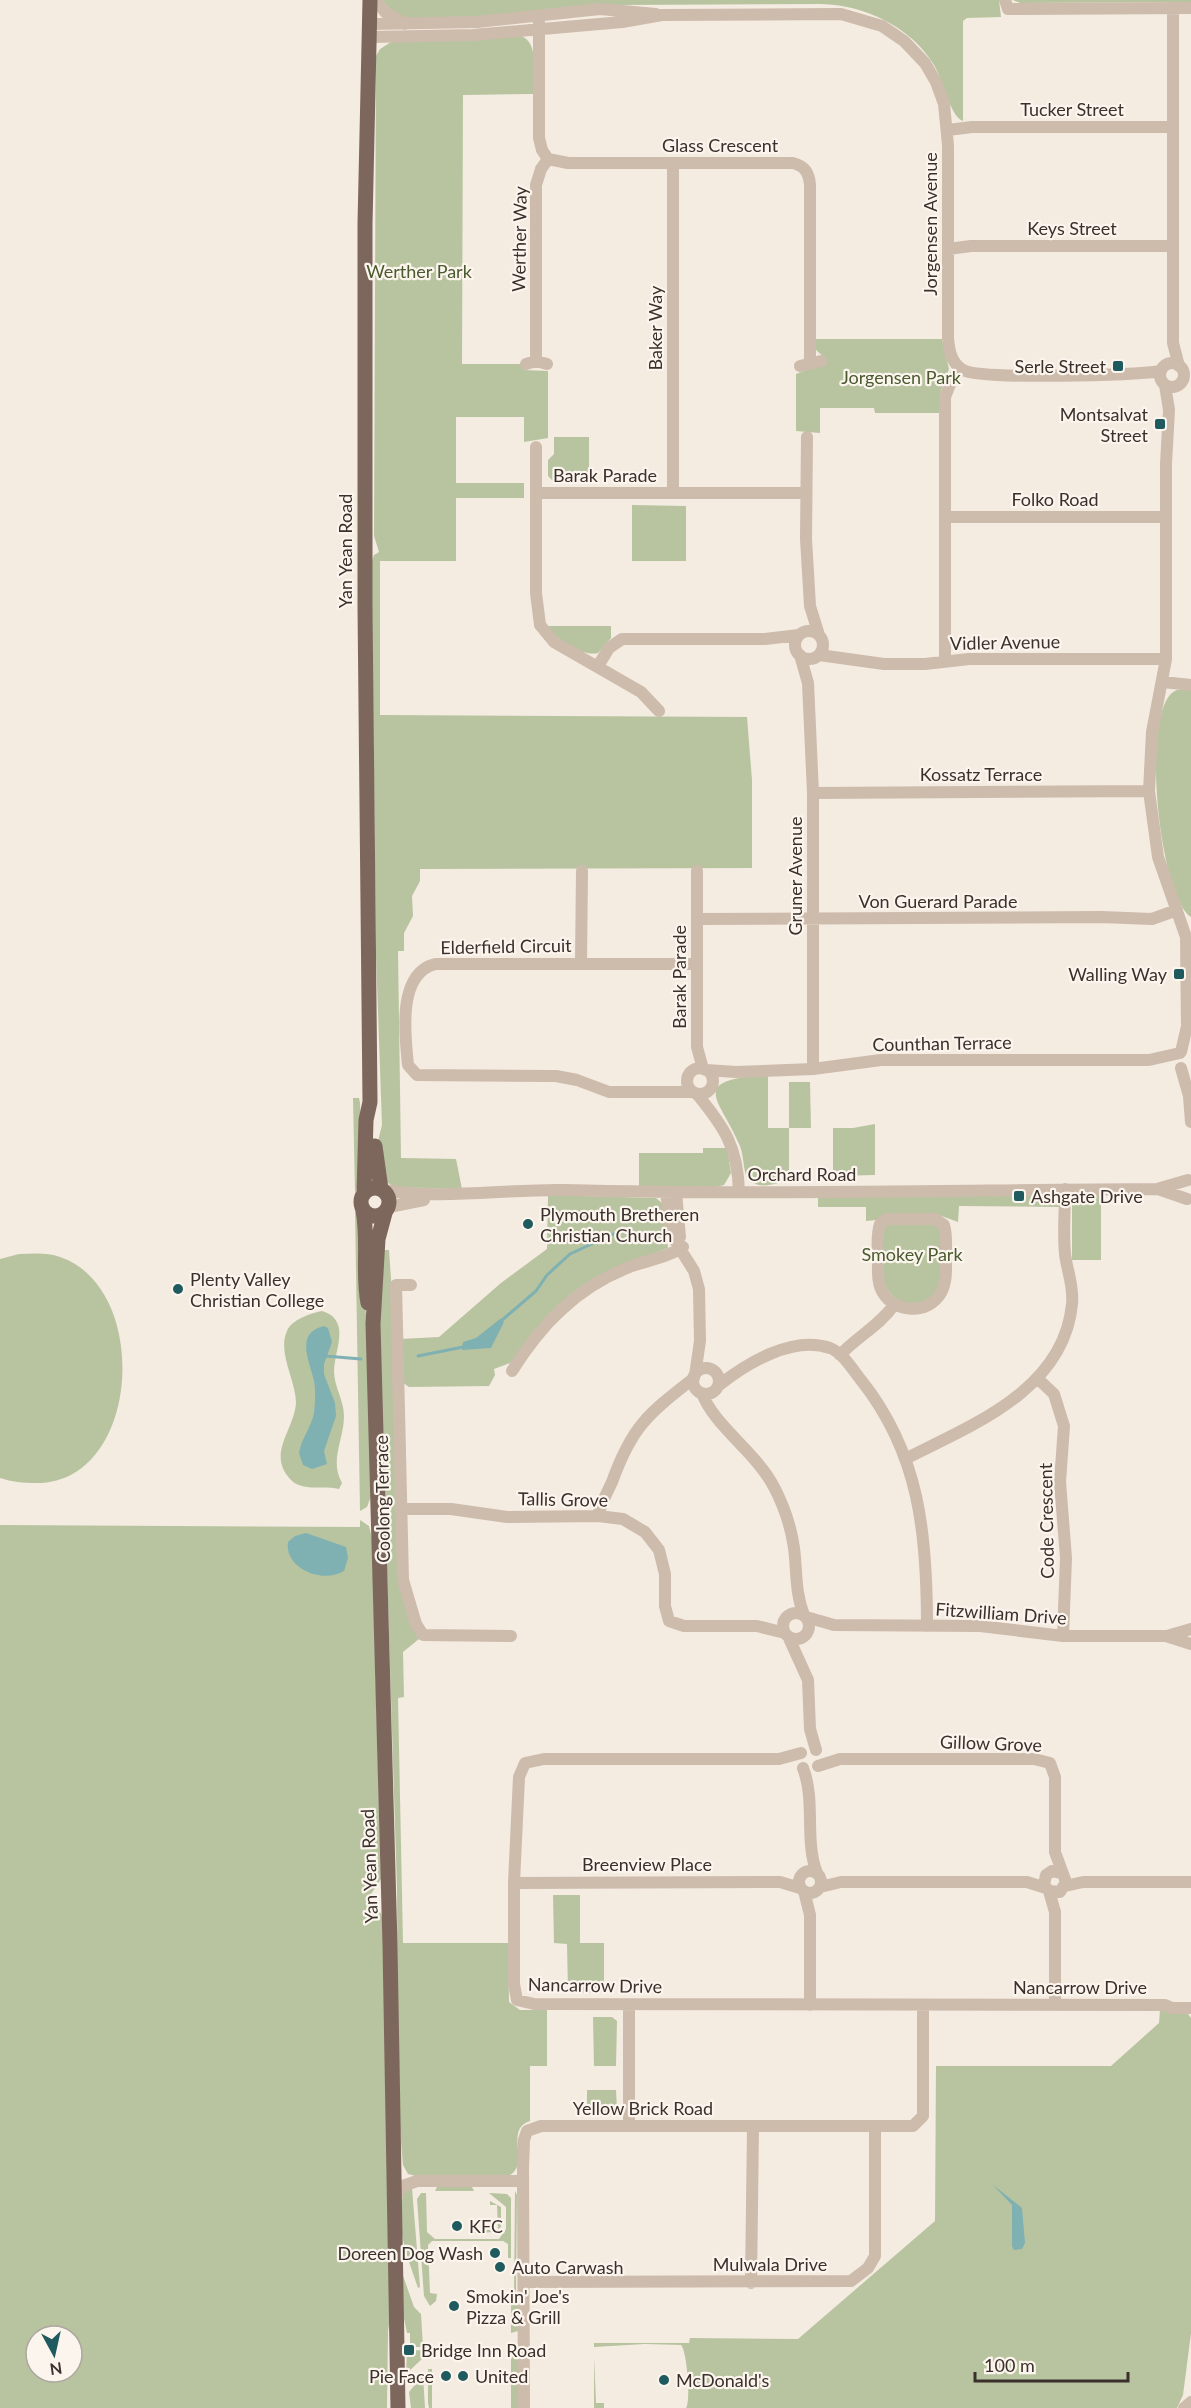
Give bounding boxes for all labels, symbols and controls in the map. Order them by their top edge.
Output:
street label: Tucker Street [1020,98,1124,120]
street label: Glass Crescent [662,134,779,156]
street label: Jorgensen Avenue [919,152,941,296]
street label: Werther Way [507,185,531,292]
street label: Keys Street [1027,217,1117,239]
park label: Werther Park [366,260,473,282]
street label: Baker Way [644,285,666,370]
place label: Serle Street [1014,355,1107,377]
marker: Serle Street [1111,359,1125,373]
park label: Jorgensen Park [841,366,962,388]
place label: Montsalvat Street [1060,403,1149,446]
marker: Montsalvat Street [1153,417,1167,431]
street label: Barak Parade [553,464,657,486]
street label: Folko Road [1011,488,1099,510]
street label: Yan Yean Road [334,494,356,608]
street label: Vidler Avenue [950,630,1060,654]
street label: Kossatz Terrace [920,763,1042,785]
street label: Gruner Avenue [784,817,806,935]
street label: Von Guerard Parade [859,890,1017,912]
street label: Barak Parade [668,925,690,1029]
street label: Elderfield Circuit [440,934,572,958]
place label: Walling Way [1068,963,1168,985]
marker: Walling Way [1172,967,1186,981]
street label: Counthan Terrace [872,1031,1012,1055]
street label: Orchard Road [748,1163,856,1185]
place label: Ashgate Drive [1031,1185,1143,1207]
marker: Ashgate Drive [1012,1189,1026,1203]
place label: Plymouth Bretheren Christian Church [540,1203,699,1246]
marker: Plymouth Bretheren Christian Church [521,1217,535,1231]
park label: Smokey Park [861,1243,963,1265]
place label: Plenty Valley Christian College [190,1268,324,1311]
marker: Plenty Valley Christian College [171,1282,185,1296]
street label: Coolong Terrace [370,1435,394,1563]
street label: Code Crescent [1034,1462,1058,1579]
street label: Tallis Grove [518,1487,608,1511]
street label: Fitzwilliam Drive [935,1597,1067,1629]
street label: Gillow Grove [940,1730,1042,1756]
street label: Yan Yean Road [356,1808,382,1924]
street label: Breenview Place [582,1853,712,1875]
street label: Nancarrow Drive [528,1973,662,1997]
street label: Nancarrow Drive [1013,1976,1147,1998]
street label: Yellow Brick Road [573,2097,713,2119]
place label: KFC [469,2215,503,2237]
marker: KFC [450,2219,464,2233]
place label: Doreen Dog Wash [338,2242,483,2264]
marker: Doreen Dog Wash [488,2246,502,2260]
street label: Mulwala Drive [713,2253,827,2275]
place label: Auto Carwash [512,2256,624,2278]
marker: Auto Carwash [493,2260,507,2274]
place label: Smokin' Joe's Pizza & Grill [466,2285,570,2328]
marker: Smokin' Joe's Pizza & Grill [447,2299,461,2313]
north arrow [24,2324,84,2384]
place label: Bridge Inn Road [421,2339,546,2361]
marker: Bridge Inn Road [402,2343,416,2357]
scale bar [975,2345,1128,2383]
text: 100 m [984,2354,1035,2376]
text: N [49,2359,64,2380]
place label: Pie Face [369,2365,434,2387]
place label: United [475,2365,528,2387]
marker: Pie Face [439,2369,453,2383]
marker: United [456,2369,470,2383]
place label: McDonald's [676,2369,770,2391]
marker: McDonald's [657,2373,671,2387]

